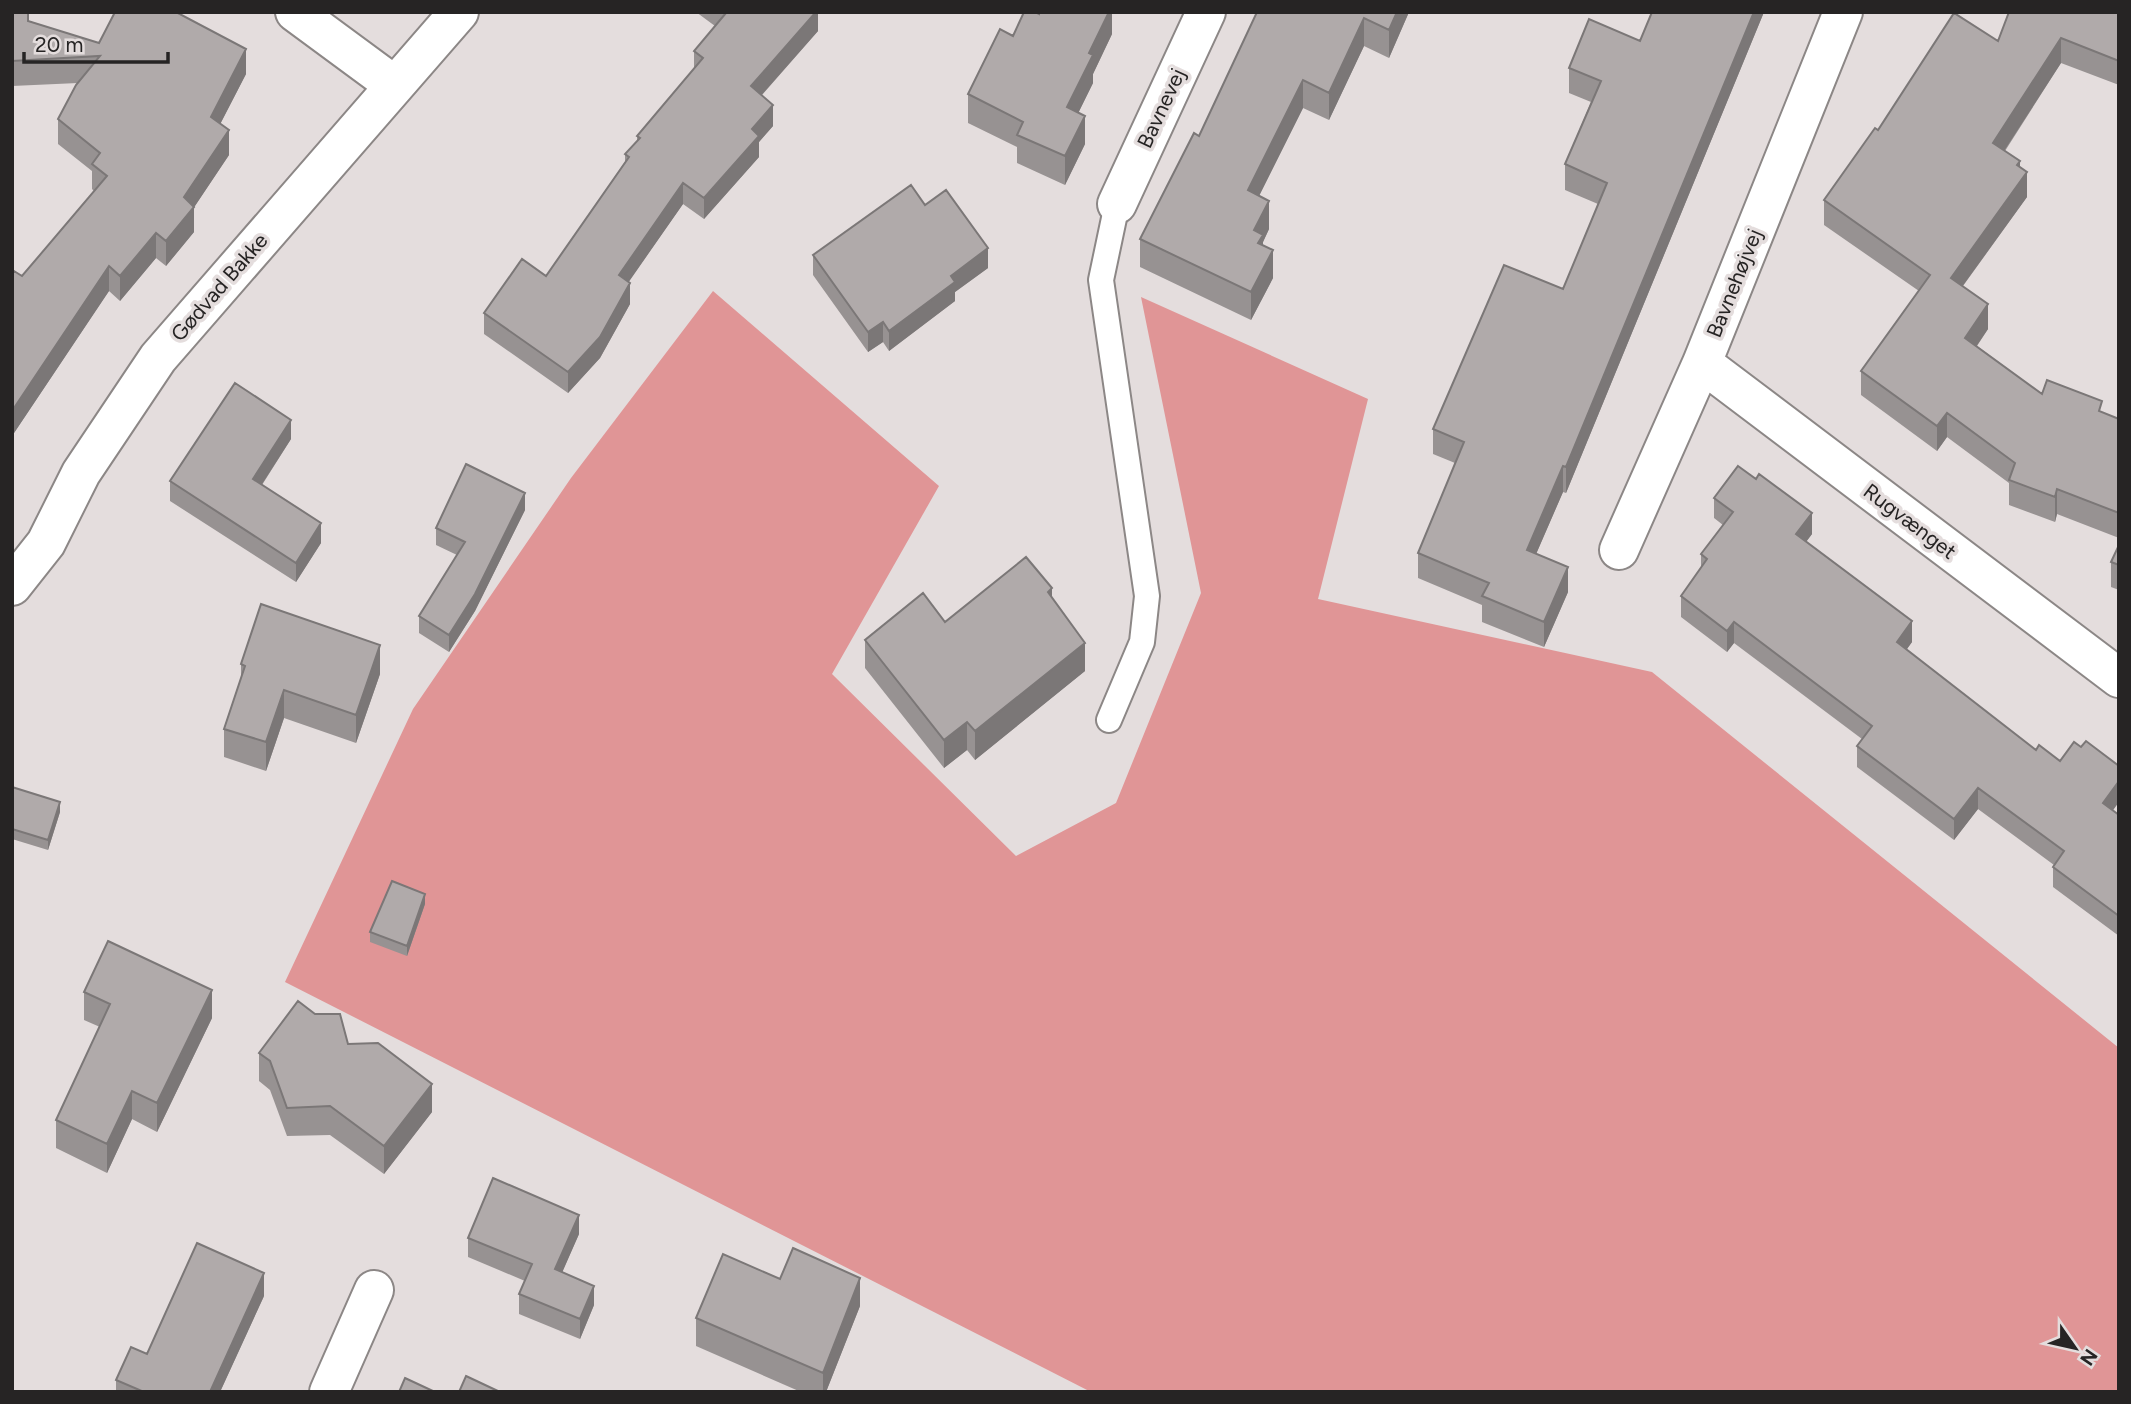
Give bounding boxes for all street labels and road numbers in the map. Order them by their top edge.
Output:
street label: Bavnevej [1132,64,1190,152]
street label: Bavnehøjvej [1701,225,1767,341]
street label: Gødvad Bakke [165,228,273,346]
street label: Rugvænget [1859,478,1961,564]

